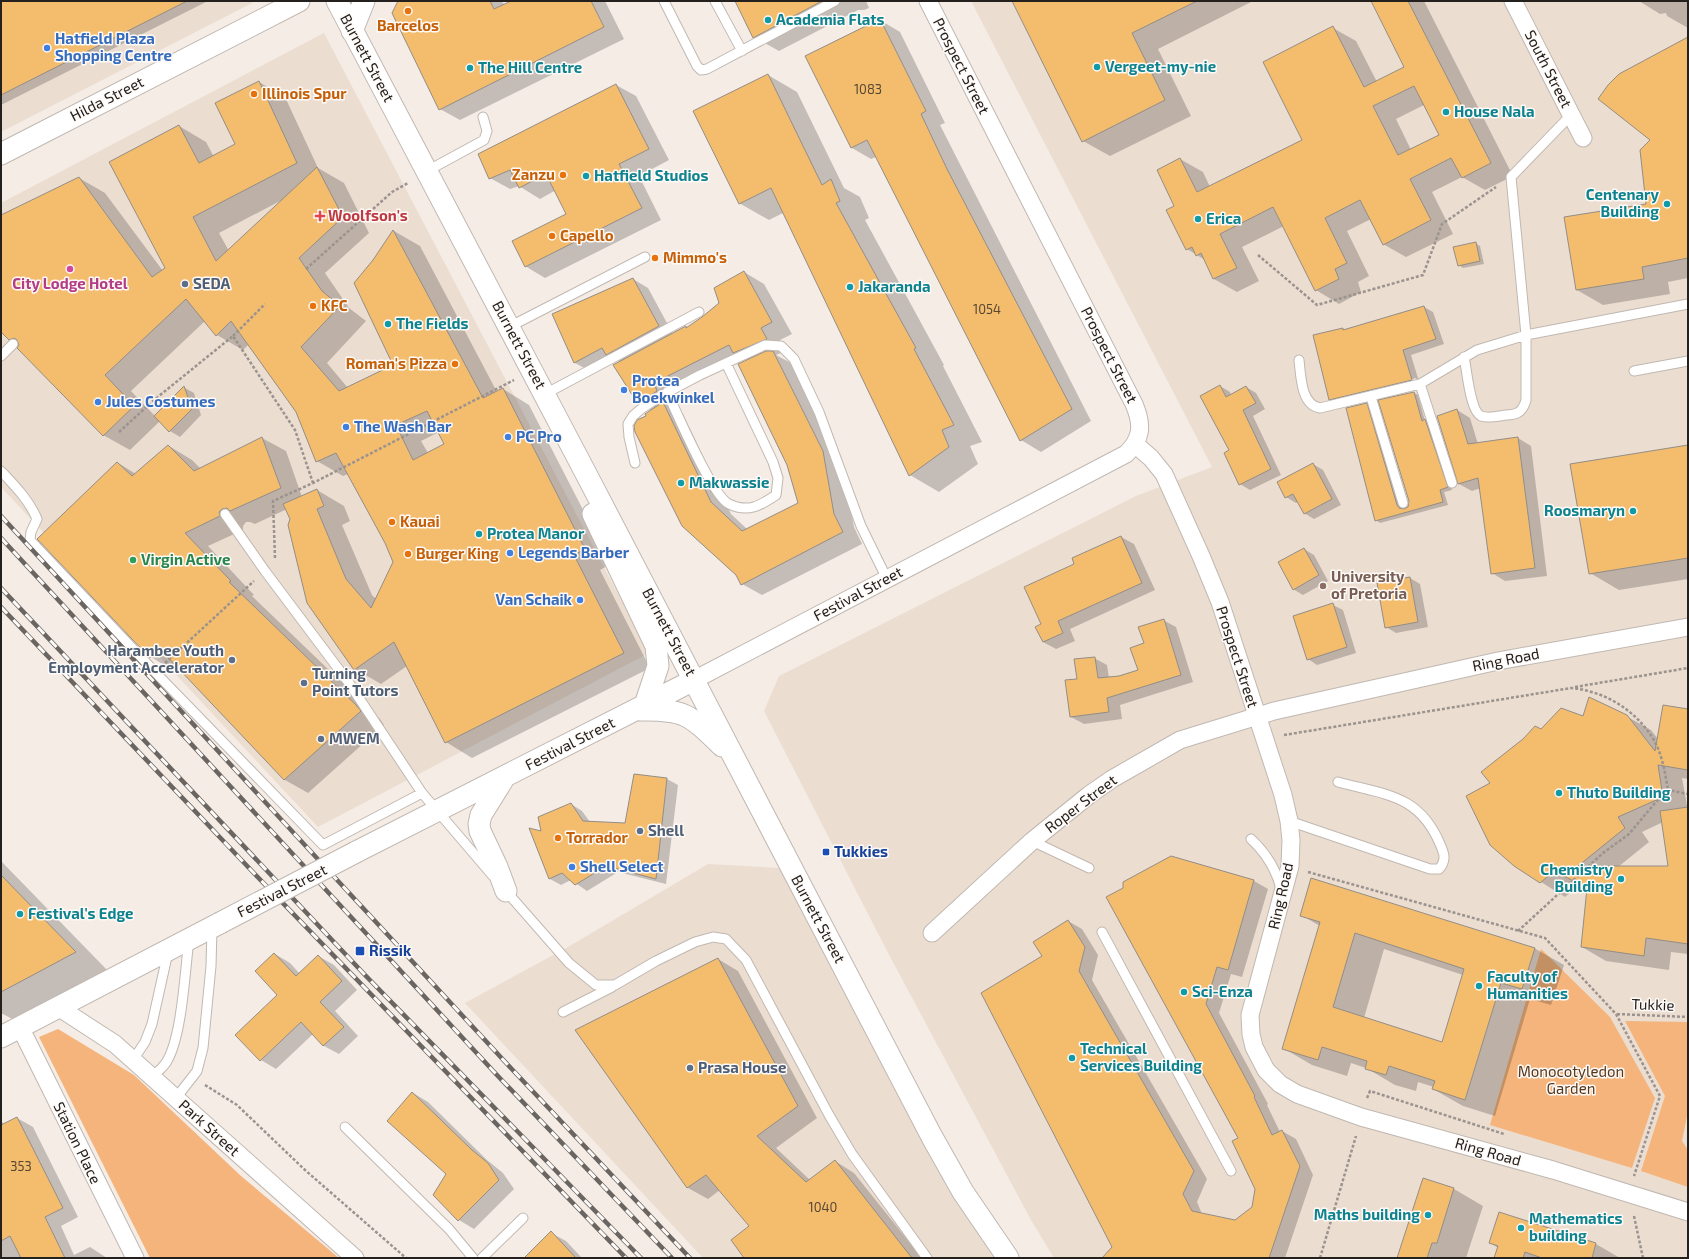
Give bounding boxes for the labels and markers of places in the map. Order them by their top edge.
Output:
marker: Barcelos [403,6,413,16]
place label: Academia Flats [776,10,885,28]
marker: Academia Flats [763,15,773,25]
place label: Barcelos [377,16,439,34]
place label: Hatfield Plaza Shopping Centre [55,29,172,64]
marker: Hatfield Plaza Shopping Centre [42,43,52,53]
place label: Vergeet-my-nie [1105,57,1216,76]
place label: The Hill Centre [478,58,582,76]
marker: Vergeet-my-nie [1092,62,1102,72]
marker: The Hill Centre [465,63,475,73]
place label: Illinois Spur [262,84,347,102]
marker: Illinois Spur [249,89,259,99]
place label: House Nala [1454,102,1535,120]
marker: House Nala [1441,107,1451,117]
place label: Zanzu [512,165,555,183]
place label: Hatfield Studios [594,166,708,184]
marker: Zanzu [558,170,568,180]
marker: Hatfield Studios [581,171,591,181]
place label: Centenary Building [1586,185,1660,220]
marker: Centenary Building [1662,199,1672,209]
place label: Woolfson's [328,206,408,224]
place label: Erica [1206,209,1241,227]
marker: Woolfson's [315,211,325,221]
marker: Erica [1193,214,1203,224]
place label: Capello [560,226,614,244]
marker: Capello [547,231,557,241]
place label: Mimmo's [663,248,727,266]
marker: Mimmo's [650,253,660,263]
marker: City Lodge Hotel [65,264,75,274]
place label: City Lodge Hotel [12,274,128,293]
place label: SEDA [193,274,231,292]
place label: Jakaranda [858,277,931,295]
marker: SEDA [180,279,190,289]
marker: Jakaranda [845,282,855,292]
place label: KFC [321,296,348,314]
marker: KFC [308,301,318,311]
place label: The Fields [396,314,469,332]
marker: The Fields [383,319,393,329]
place label: Roman's Pizza [346,354,447,372]
marker: Roman's Pizza [450,359,460,369]
place label: Protea Boekwinkel [632,371,715,406]
marker: Protea Boekwinkel [619,385,629,395]
place label: Jules Costumes [106,392,215,410]
marker: Jules Costumes [93,397,103,407]
place label: The Wash Bar [354,417,452,435]
marker: The Wash Bar [341,422,351,432]
place label: PC Pro [516,427,562,445]
marker: PC Pro [503,432,513,442]
place label: Makwassie [689,473,769,491]
marker: Makwassie [676,478,686,488]
place label: Roosmaryn [1544,501,1625,520]
marker: Roosmaryn [1628,506,1638,516]
place label: Kauai [400,512,440,530]
marker: Kauai [387,517,397,527]
place label: Protea Manor [487,524,585,542]
marker: Protea Manor [474,529,484,539]
place label: Legends Barber [518,543,630,561]
place label: Burger King [416,544,499,562]
marker: Legends Barber [505,548,515,558]
marker: Burger King [403,549,413,559]
place label: Virgin Active [141,550,230,568]
marker: Virgin Active [128,555,138,565]
place label: University of Pretoria [1331,567,1407,602]
marker: University of Pretoria [1318,581,1328,591]
place label: Van Schaik [495,590,573,608]
marker: Van Schaik [575,595,585,605]
place label: Harambee Youth Employment Accelerator [48,641,225,677]
marker: Harambee Youth Employment Accelerator [227,655,237,665]
place label: Turning Point Tutors [312,664,398,699]
marker: Turning Point Tutors [299,678,309,688]
place label: MWEM [329,729,380,747]
marker: MWEM [316,734,326,744]
place label: Thuto Building [1567,783,1671,801]
marker: Thuto Building [1554,788,1564,798]
place label: Shell [648,821,684,839]
marker: Shell [635,826,645,836]
place label: Torrador [566,828,629,846]
marker: Torrador [553,833,563,843]
place label: Tukkies [834,842,888,860]
marker: Tukkies [821,847,831,857]
place label: Shell Select [580,857,663,875]
place label: Chemistry Building [1540,860,1613,895]
marker: Shell Select [567,862,577,872]
marker: Chemistry Building [1616,874,1626,884]
place label: Festival's Edge [28,904,134,922]
marker: Festival's Edge [15,909,25,919]
place label: Rissik [369,941,412,959]
marker: Rissik [354,945,366,957]
place label: Faculty of Humanities [1487,967,1568,1002]
marker: Faculty of Humanities [1474,981,1484,991]
place label: Sci-Enza [1192,982,1253,1000]
marker: Sci-Enza [1179,987,1189,997]
place label: Technical Services Building [1080,1039,1202,1074]
marker: Technical Services Building [1067,1053,1077,1063]
place label: Prasa House [698,1058,786,1076]
marker: Prasa House [685,1063,695,1073]
place label: Maths building [1314,1205,1420,1223]
place label: Mathematics building [1529,1209,1623,1244]
marker: Maths building [1423,1210,1433,1220]
marker: Mathematics building [1516,1223,1526,1233]

